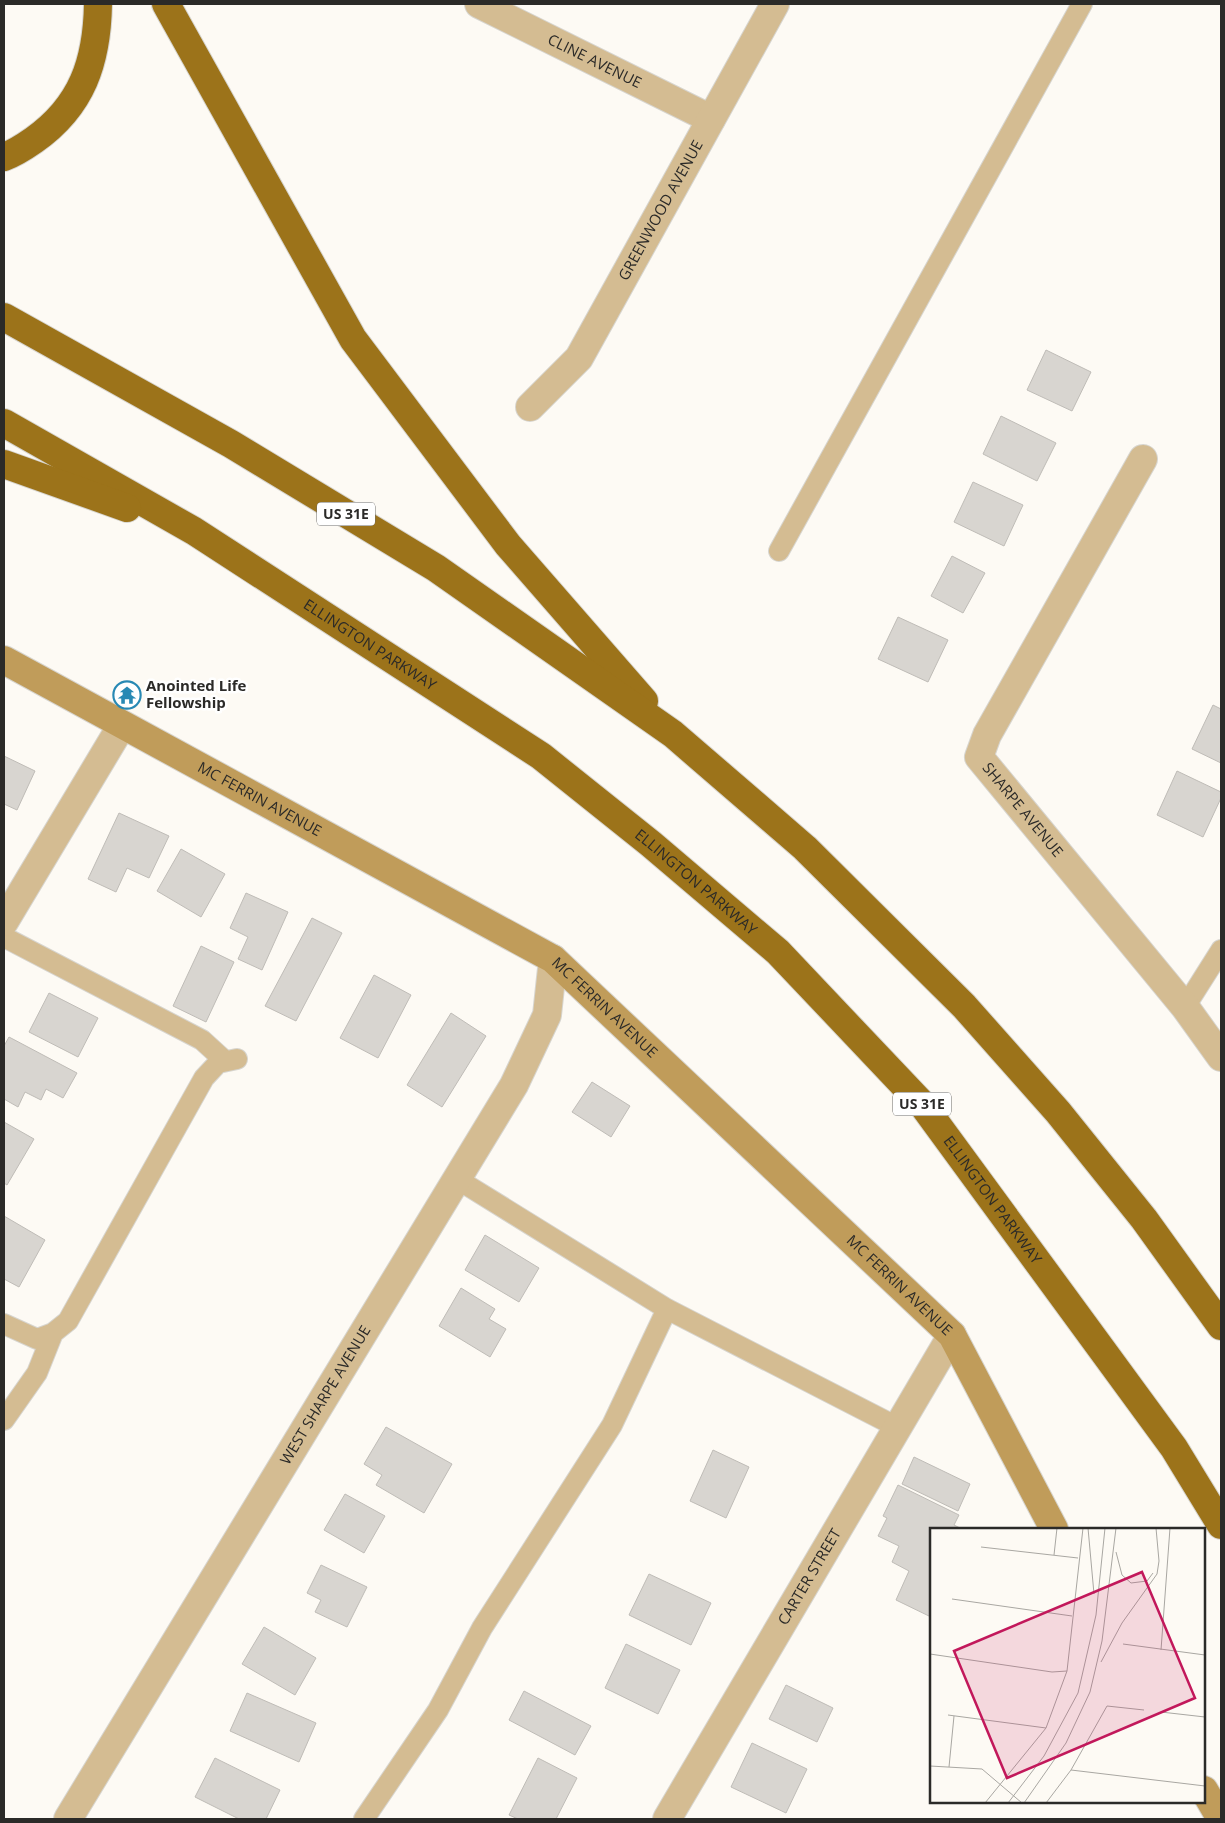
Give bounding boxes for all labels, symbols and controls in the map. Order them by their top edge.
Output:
street label: CLINE AVENUE [545,29,645,92]
street label: GREENWOOD AVENUE [613,136,707,284]
road number: US 31E [317,502,375,526]
street label: ELLINGTON PARKWAY [300,594,441,695]
place label: Anointed Life Fellowship [146,675,247,712]
temple icon: Anointed Life Fellowship [112,680,142,710]
street label: MC FERRIN AVENUE [195,756,326,840]
street label: SHARPE AVENUE [979,758,1068,861]
street label: ELLINGTON PARKWAY [631,824,762,939]
street label: MC FERRIN AVENUE [548,952,662,1062]
road number: US 31E [893,1092,951,1116]
street label: ELLINGTON PARKWAY [939,1131,1047,1268]
street label: MC FERRIN AVENUE [843,1230,957,1339]
street label: WEST SHARPE AVENUE [275,1321,375,1468]
street label: CARTER STREET [773,1524,845,1628]
inset map [930,1528,1205,1803]

